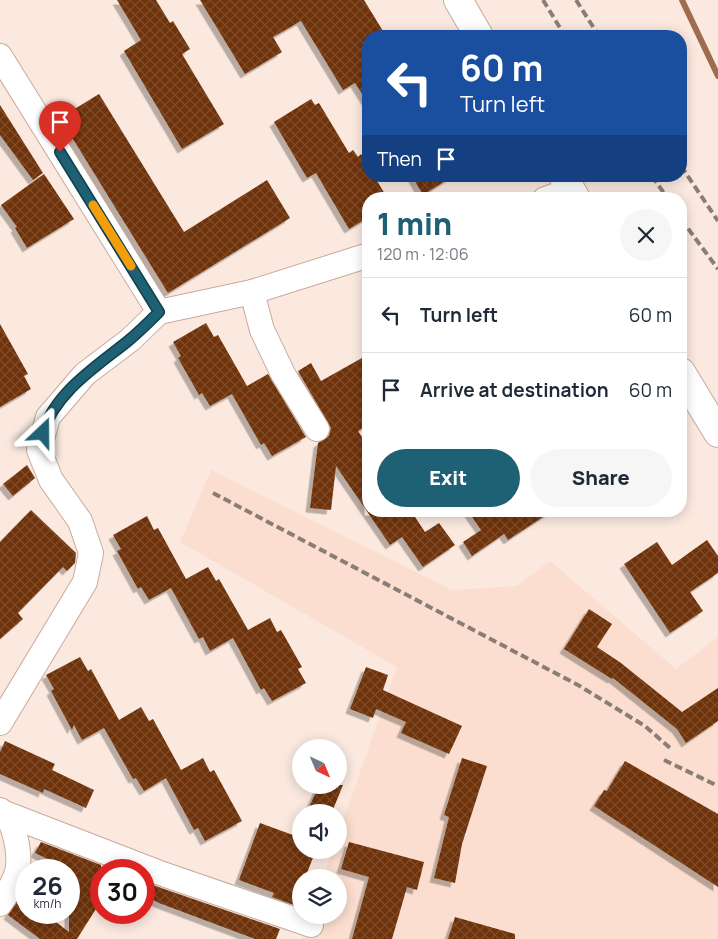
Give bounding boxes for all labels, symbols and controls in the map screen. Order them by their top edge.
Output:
text: 60 m [460,44,543,92]
icon: left [377,50,442,115]
text: Turn left [460,89,545,119]
pin [39,101,81,152]
icon: arrive [46,108,74,136]
icon: arrive [432,145,460,173]
text: Then [377,146,422,172]
text: 1 min [377,203,452,244]
button: close [620,209,672,261]
text: 120 m · 12:06 [377,243,469,265]
icon: left [377,301,405,329]
text: Turn left [420,302,498,328]
text: 60 m [629,302,672,328]
icon: arrive [377,376,405,404]
text: Arrive at destination [420,377,609,403]
text: 60 m [629,377,672,403]
position arrow [16,406,68,458]
button: Exit [377,449,520,507]
button: Share [530,449,672,507]
north arrow [292,739,348,794]
map controls [292,739,347,924]
button: sound [292,804,347,859]
speed limit sign: 30 [90,859,155,924]
text: 26 [32,868,63,903]
button: layers [292,869,347,924]
text: km/h [34,895,61,912]

